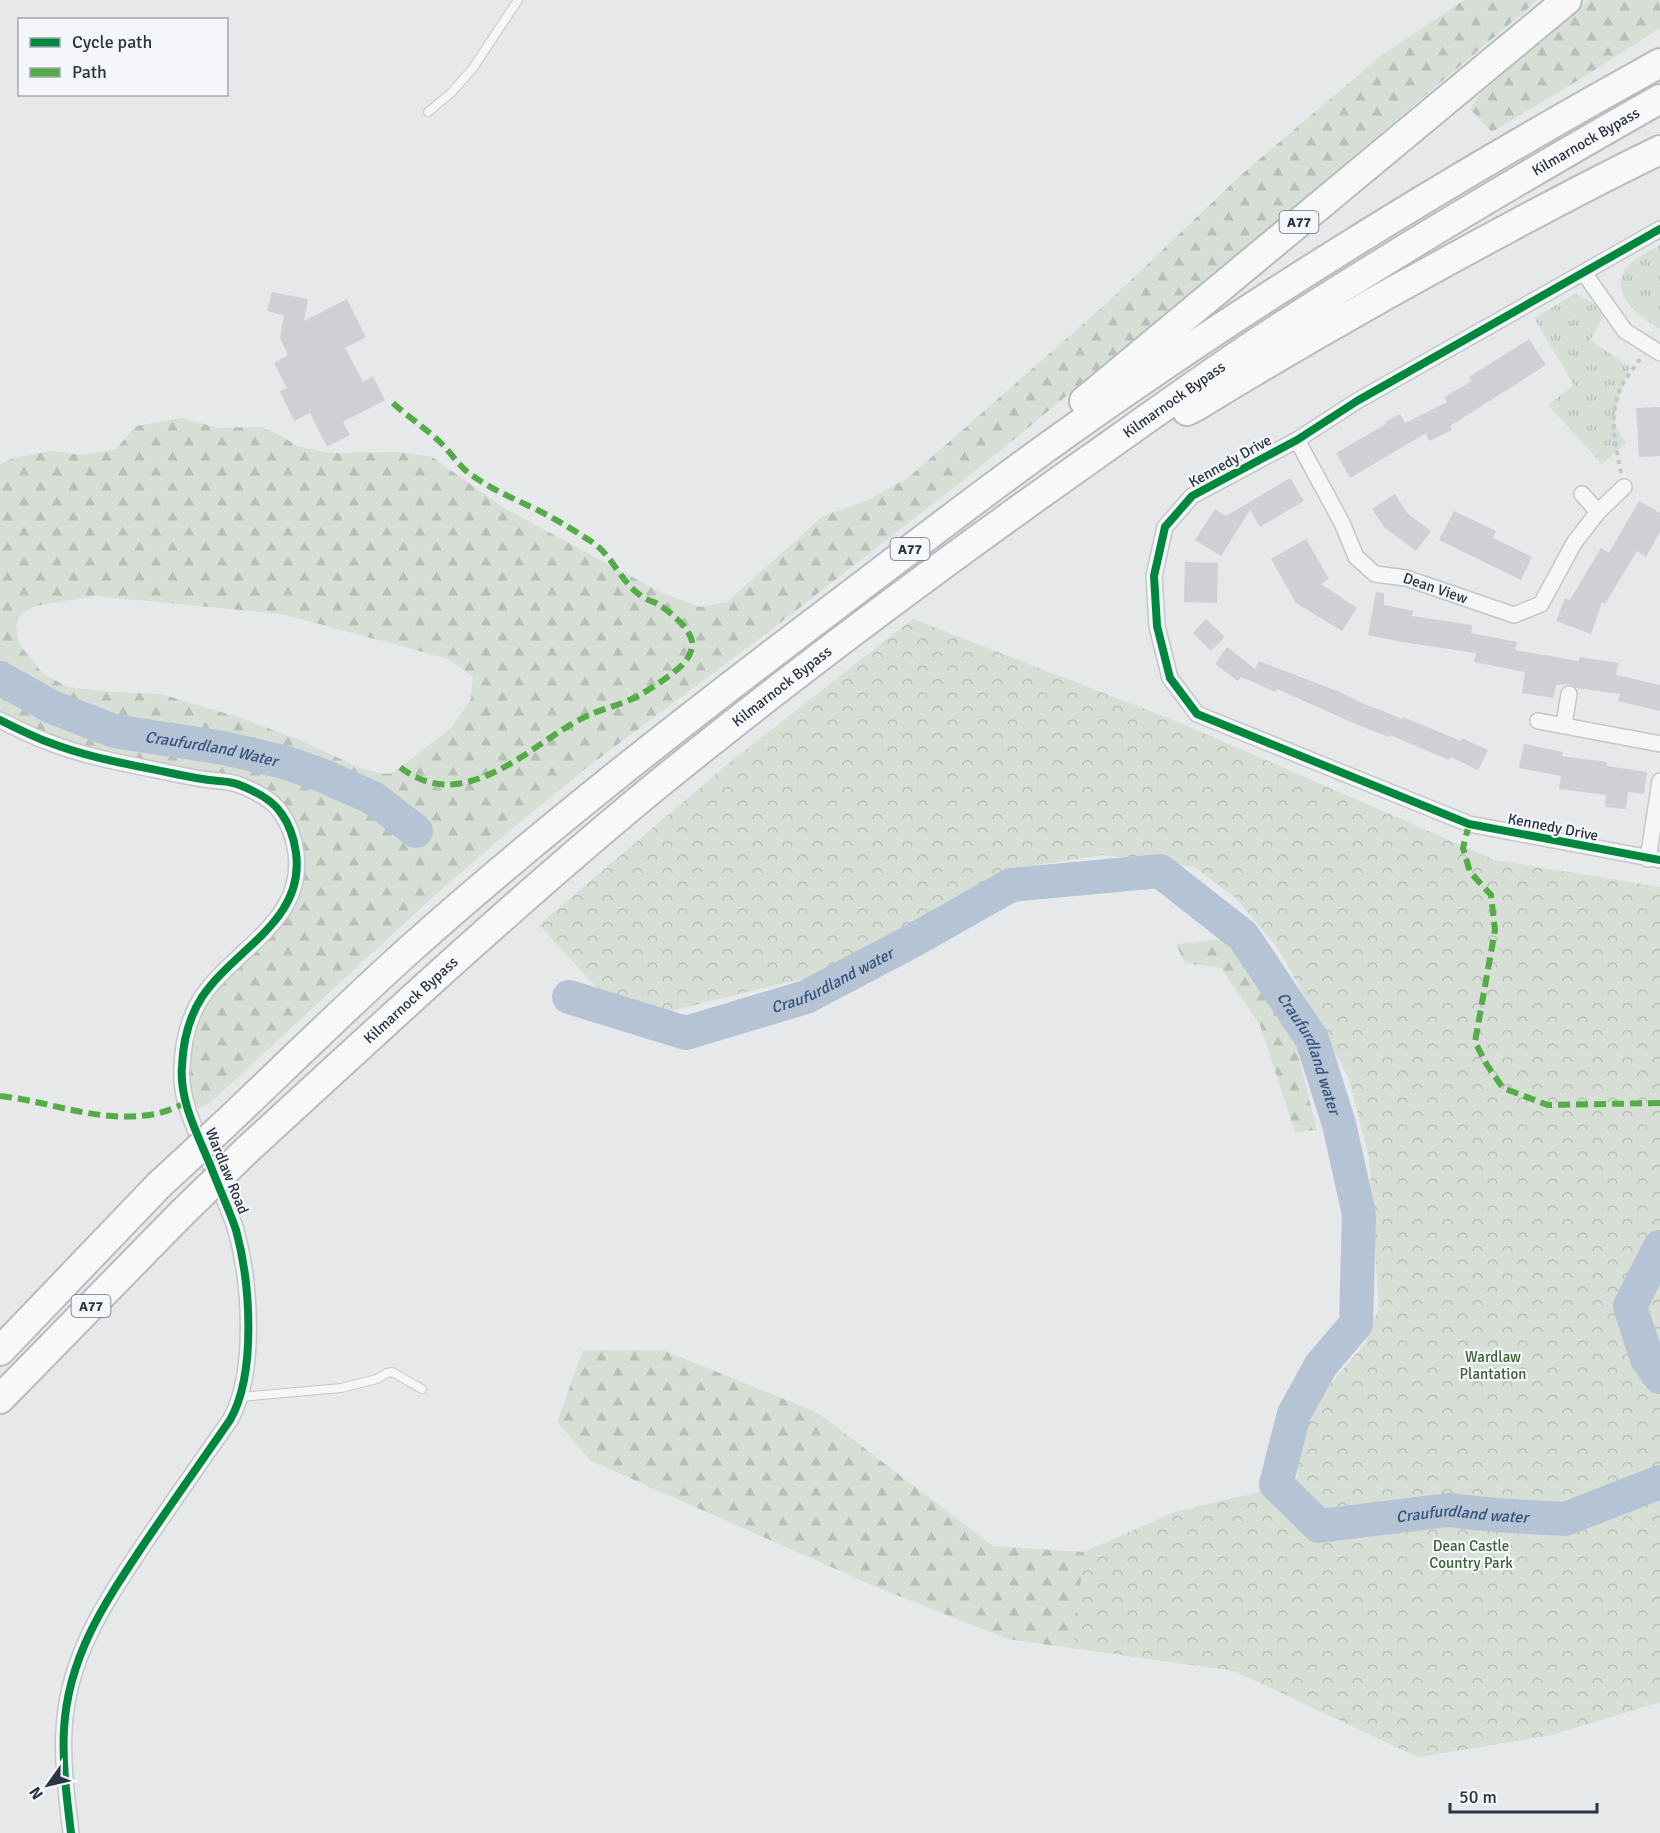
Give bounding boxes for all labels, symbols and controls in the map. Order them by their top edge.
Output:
legend [18,18,228,96]
text: Cycle path [72,31,152,53]
text: Path [72,61,107,83]
street label: Kilmarnock Bypass [1529,103,1643,180]
road number: A77 [1280,211,1318,233]
street label: Kilmarnock Bypass [1119,357,1229,442]
street label: Kennedy Drive [1185,431,1275,491]
road number: A77 [890,538,930,560]
street label: Dean View [1401,569,1470,608]
street label: Kilmarnock Bypass [728,642,835,731]
water label: Craufurdland Water [144,727,282,772]
street label: Kennedy Drive [1506,809,1600,845]
water label: Craufurdland water [769,943,899,1018]
street label: Kilmarnock Bypass [360,952,462,1047]
water label: Craufurdland water [1272,988,1345,1119]
street label: Wardlaw Road [202,1125,252,1217]
road number: A77 [72,1295,110,1317]
park label: Wardlaw Plantation [1460,1348,1526,1383]
water label: Craufurdland water [1395,1501,1531,1528]
park label: Dean Castle Country Park [1429,1537,1513,1572]
north arrow [18,1755,78,1815]
scale bar [1450,1776,1597,1814]
text: N [25,1783,48,1803]
text: 50 m [1459,1786,1497,1808]

